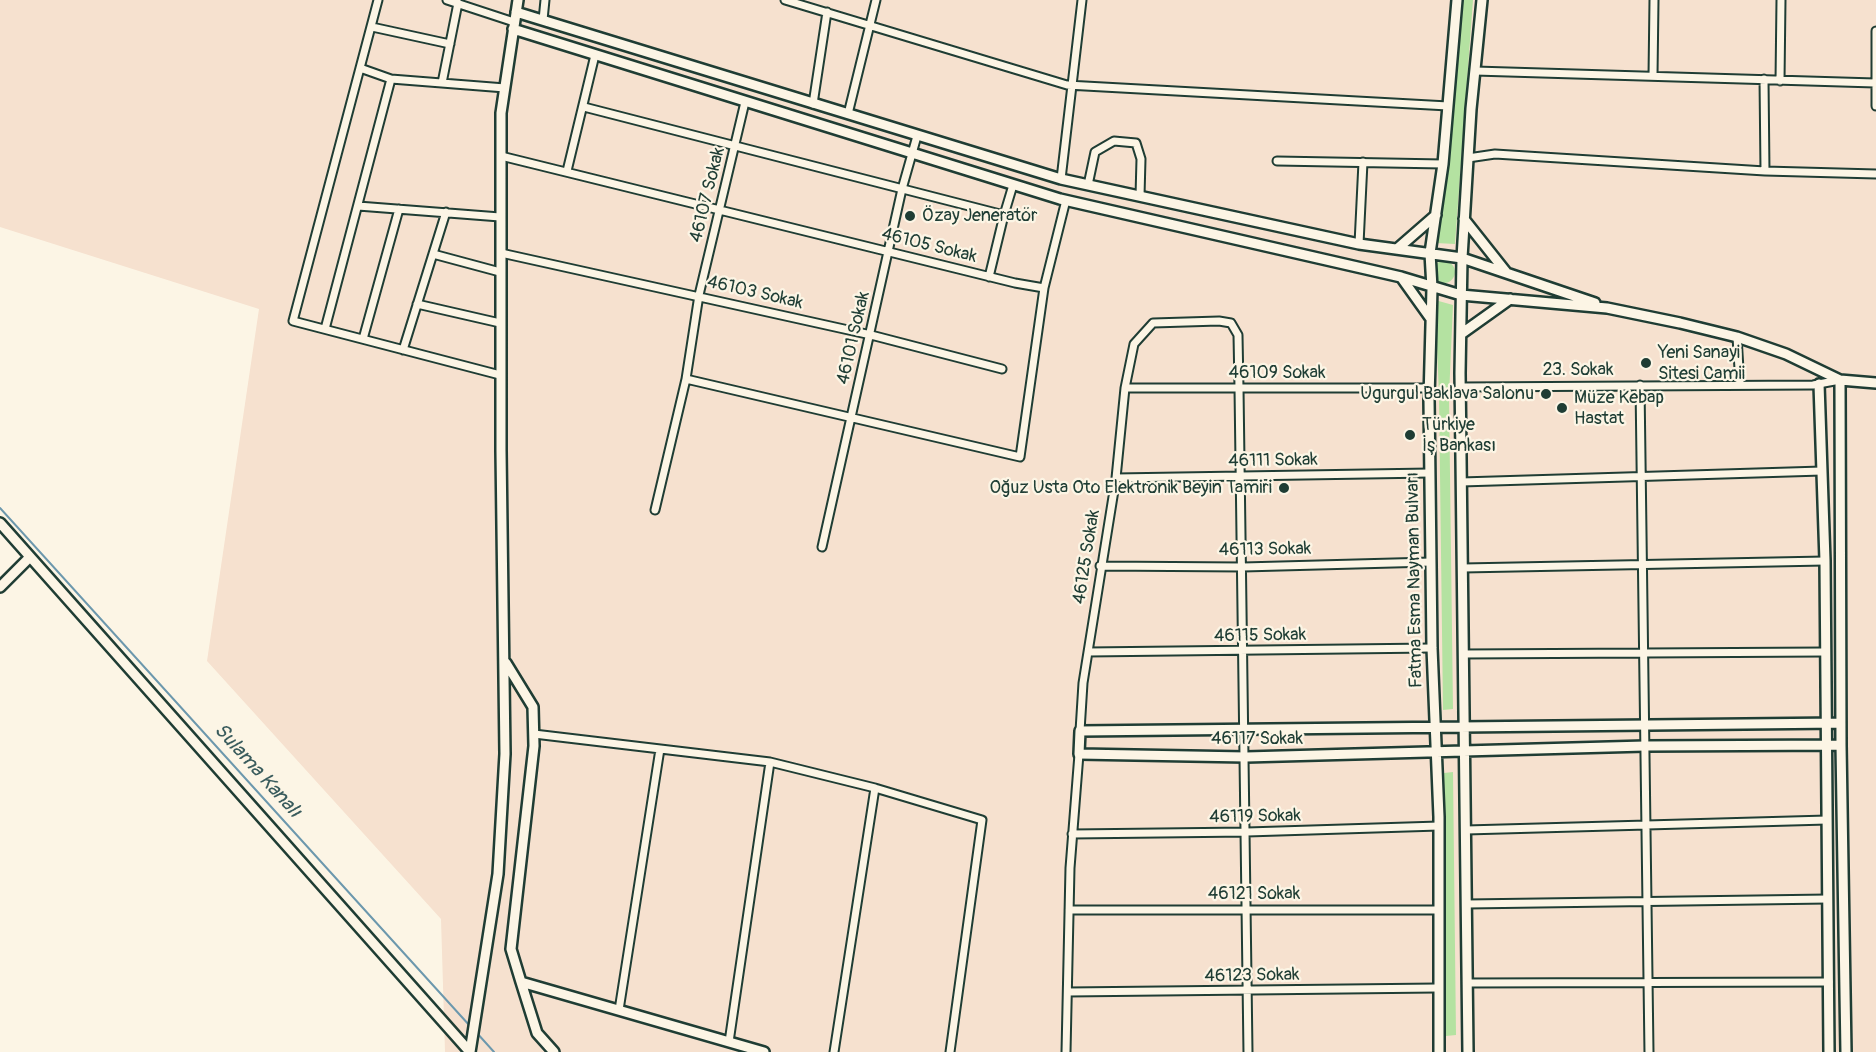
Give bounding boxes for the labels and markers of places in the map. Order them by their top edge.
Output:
place label: Özay Jeneratör [922,205,1037,227]
marker: Özay Jeneratör [903,209,917,223]
place label: Yeni Sanayi Sitesi Camii [1658,342,1745,385]
marker: Yeni Sanayi Sitesi Camii [1639,356,1653,370]
place label: Ugurgul Baklava Salonu [1360,383,1534,405]
marker: Ugurgul Baklava Salonu [1539,387,1553,401]
place label: Müze Kebap Hastat [1574,387,1664,430]
marker: Müze Kebap Hastat [1555,401,1569,415]
place label: Türkiye İş Bankası [1422,414,1496,456]
marker: Türkiye İş Bankası [1403,428,1417,442]
place label: Oğuz Usta Oto Elektronik Beyin Tamiri [989,477,1272,499]
marker: Oğuz Usta Oto Elektronik Beyin Tamiri [1277,481,1291,495]

